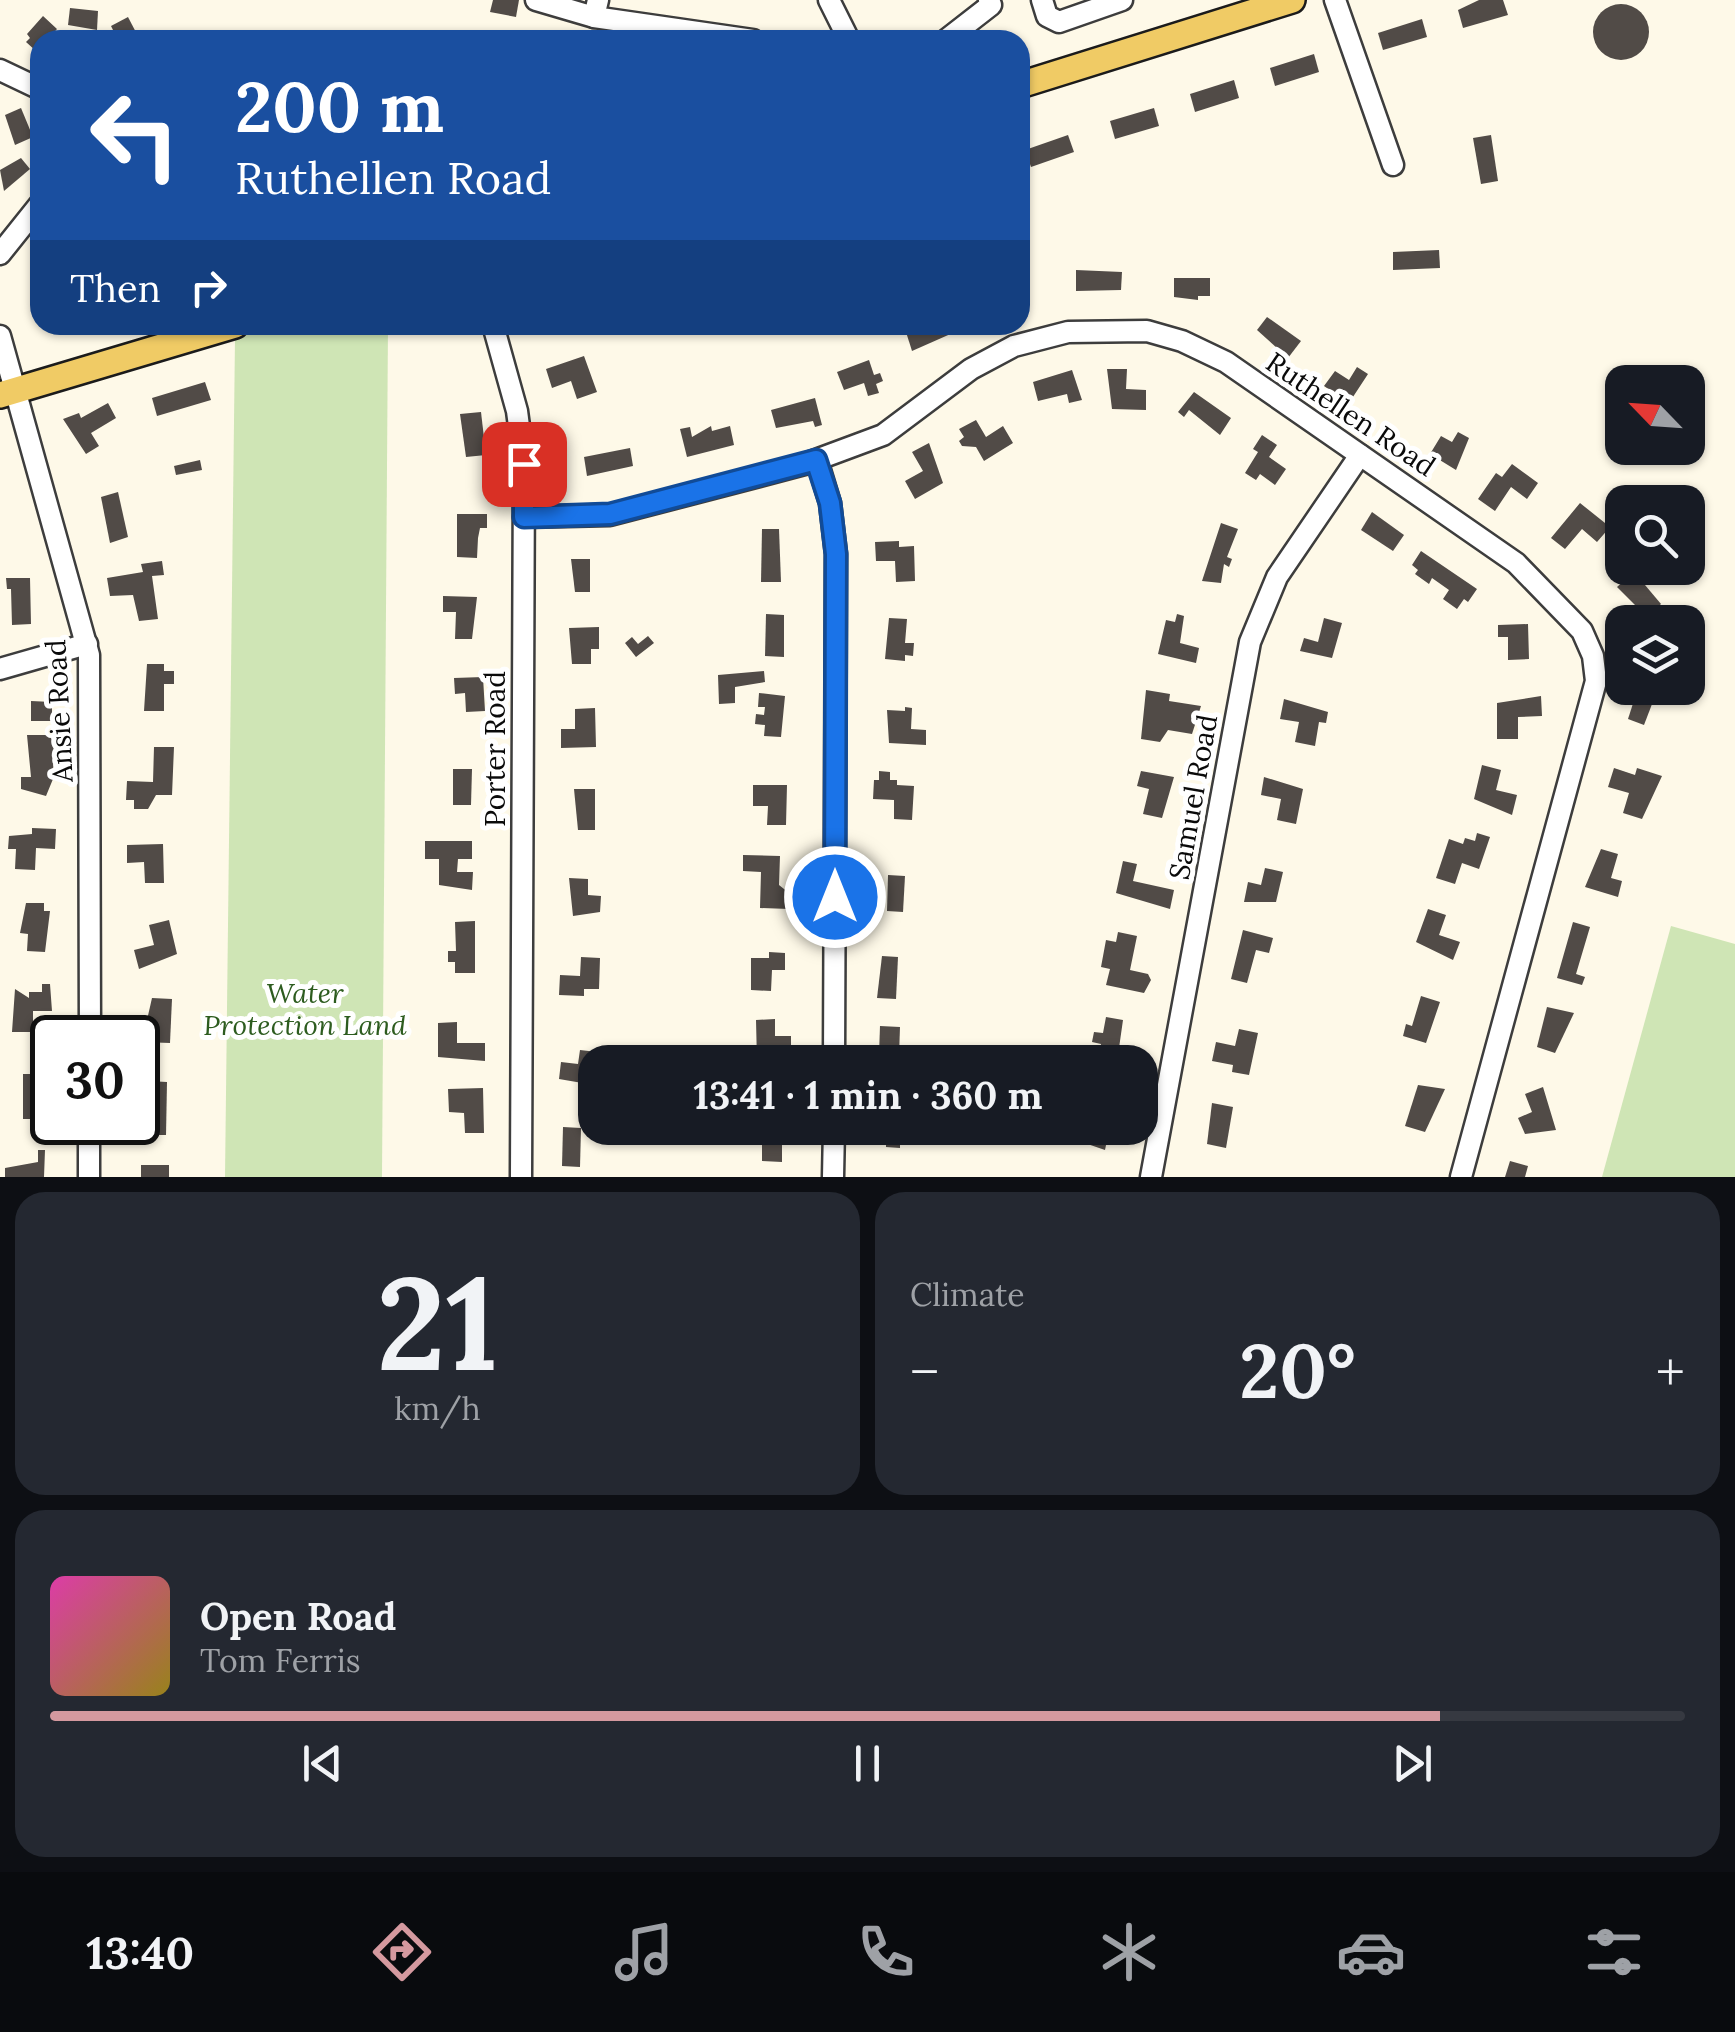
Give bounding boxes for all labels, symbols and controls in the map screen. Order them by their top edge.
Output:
text: 200 m [235,62,444,151]
icon: left [70,70,200,200]
text: Ruthellen Road [235,149,551,206]
icon: right [181,260,236,315]
text: Then [70,264,161,312]
street label: Ruthellen Road [1259,344,1443,484]
north arrow [1605,365,1705,465]
map controls [1605,365,1705,705]
pin [482,422,567,507]
icon: arrive [497,437,552,492]
button: search [1605,485,1705,585]
button: layers [1605,605,1705,705]
street label: Ansie Road [37,639,81,784]
street label: Porter Road [477,671,513,827]
street label: Samuel Road [1161,712,1225,882]
position arrow [783,845,887,949]
park label: Water Protection Land [203,975,407,1043]
speed limit sign: 30 [30,1015,160,1145]
text: 13:41 · 1 min · 360 m [694,1071,1042,1119]
text: 21 [376,1239,499,1406]
text: Climate [910,1274,1025,1315]
text: 20° [1239,1323,1356,1419]
text: − [910,1337,939,1407]
text: + [1656,1337,1685,1407]
text: km/h [394,1388,481,1429]
text: Open Road [200,1592,396,1640]
text: Tom Ferris [200,1640,361,1681]
icon: previous [295,1736,350,1791]
icon: pause [840,1736,895,1791]
icon: next [1385,1736,1440,1791]
icon: directions [367,1917,437,1987]
icon: music [609,1917,679,1987]
icon: phone [851,1917,921,1987]
icon: climate [1094,1917,1164,1987]
icon: car [1336,1917,1406,1987]
icon: filters [1579,1917,1649,1987]
text: 13:40 [86,1924,194,1981]

